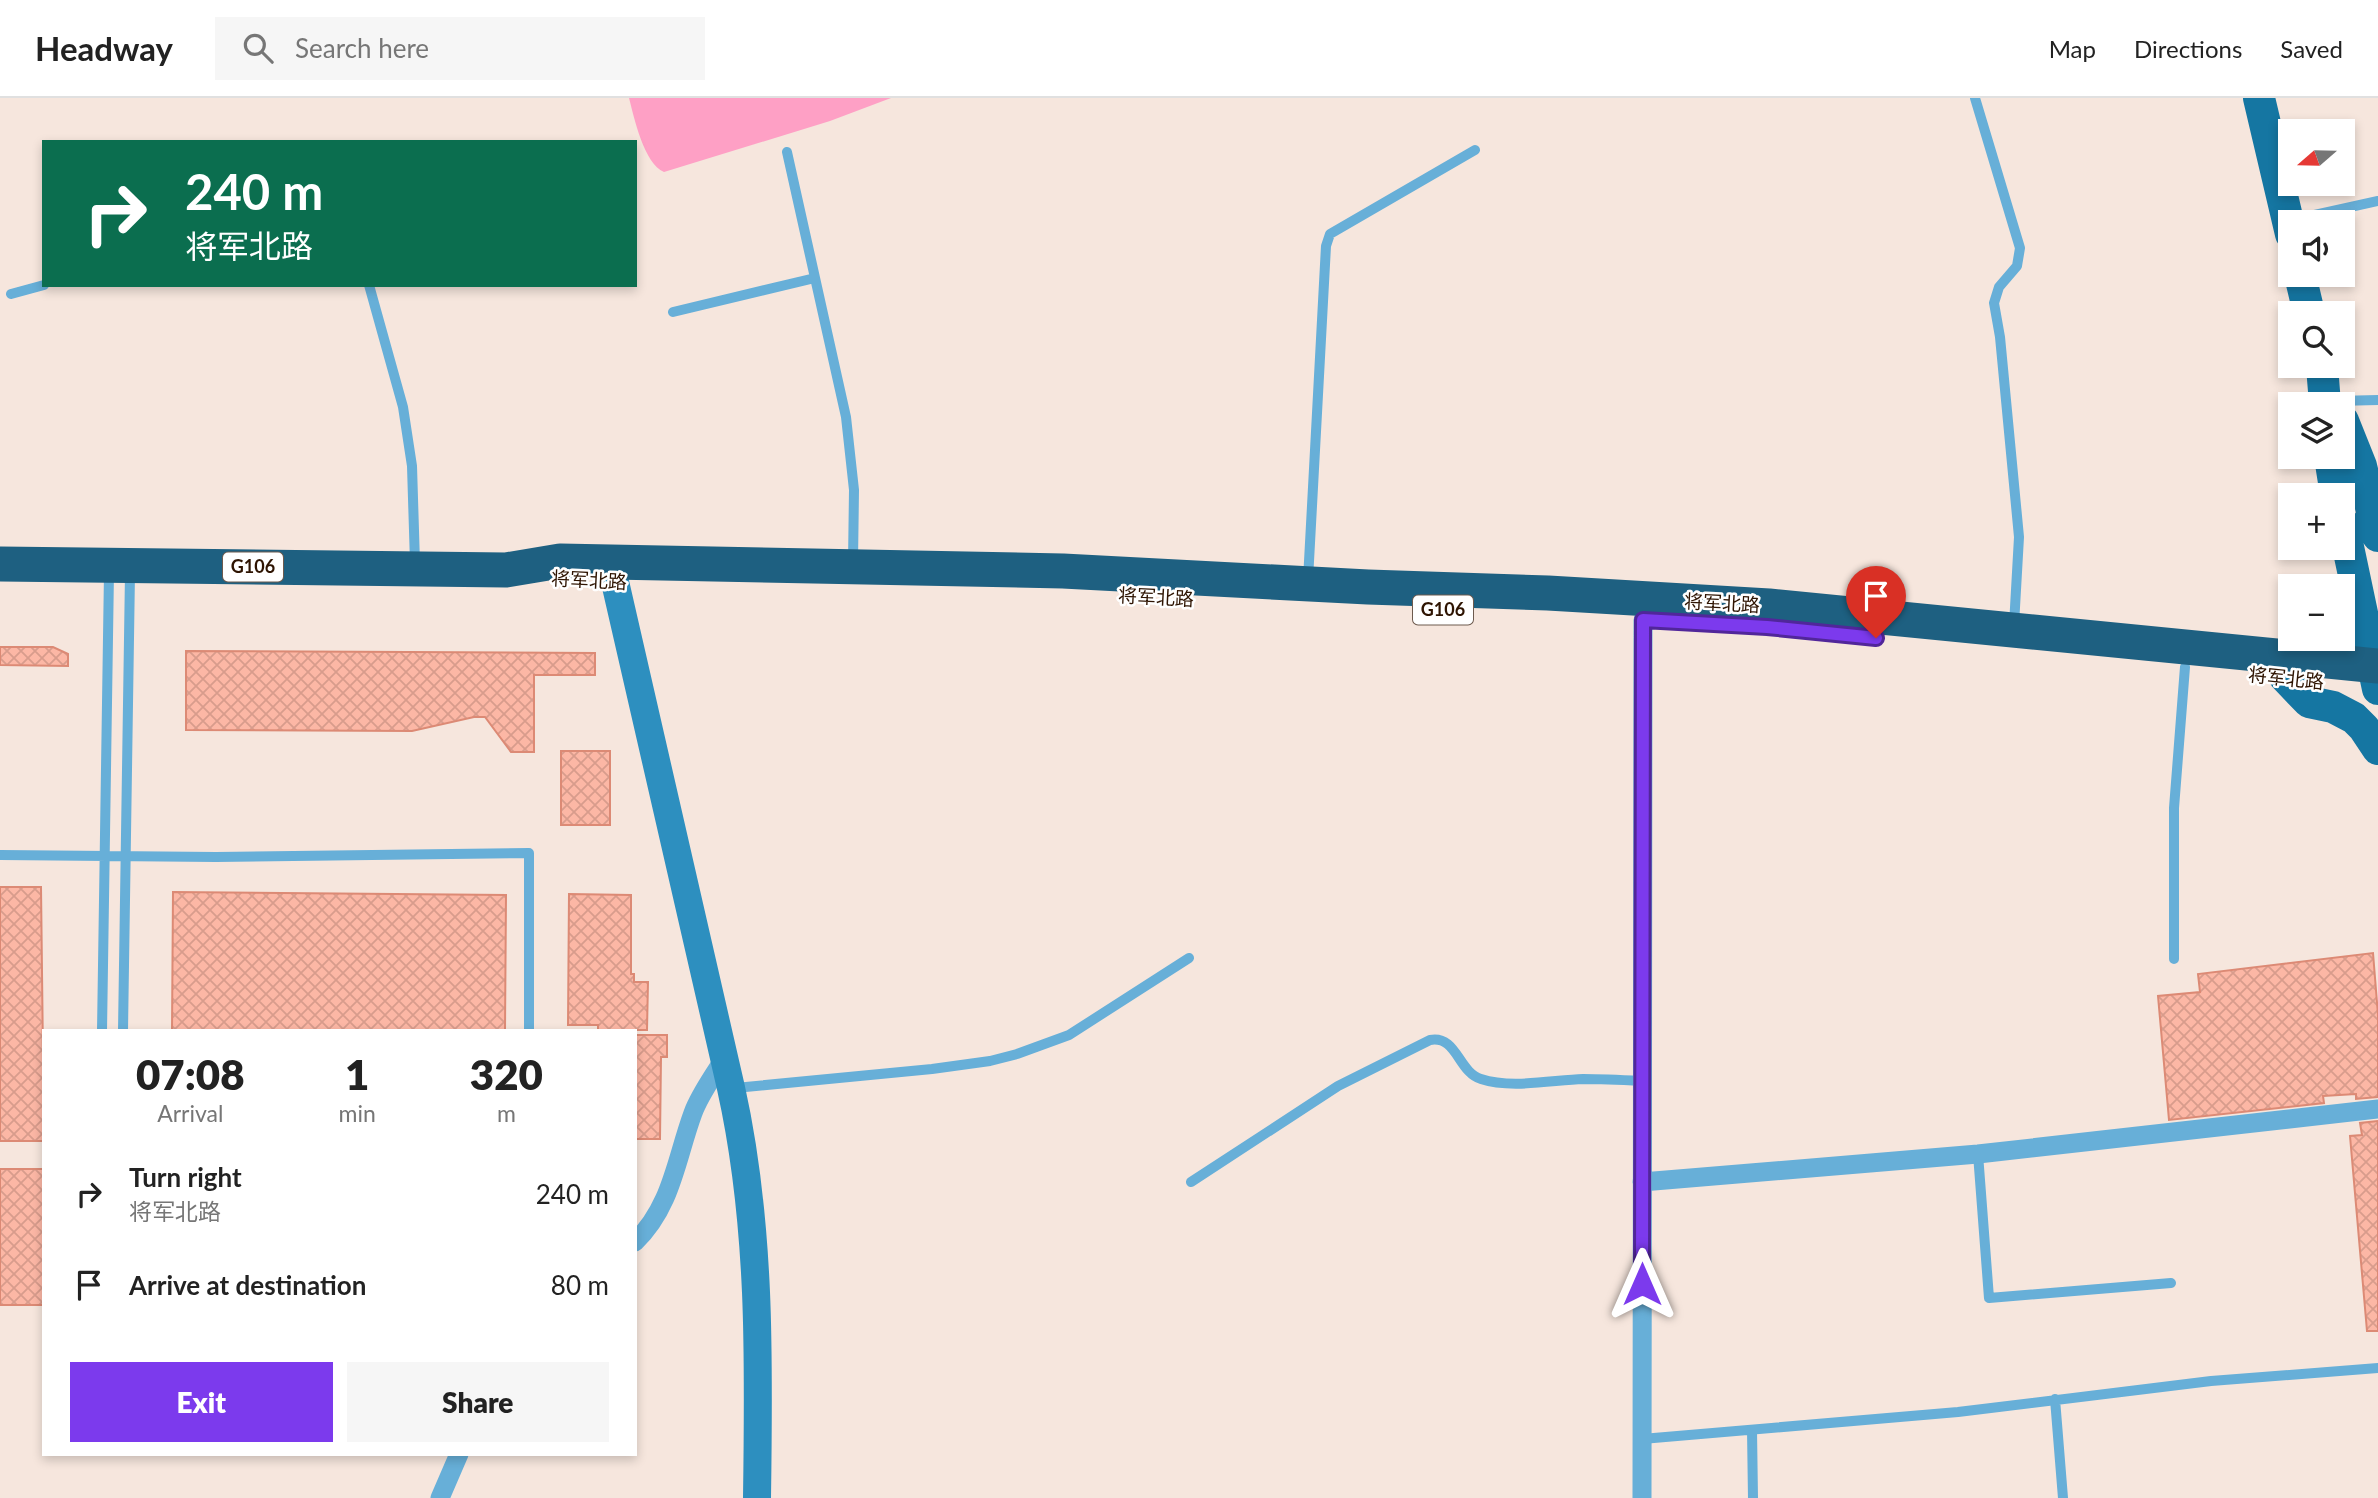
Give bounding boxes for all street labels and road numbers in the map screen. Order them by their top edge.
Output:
road number: G106 [223,552,283,582]
street label: 将军北路 [550,566,628,593]
street label: 将军北路 [1117,583,1195,610]
street label: 将军北路 [1683,589,1761,616]
road number: G106 [1413,596,1473,624]
street label: 将军北路 [2247,662,2325,693]

